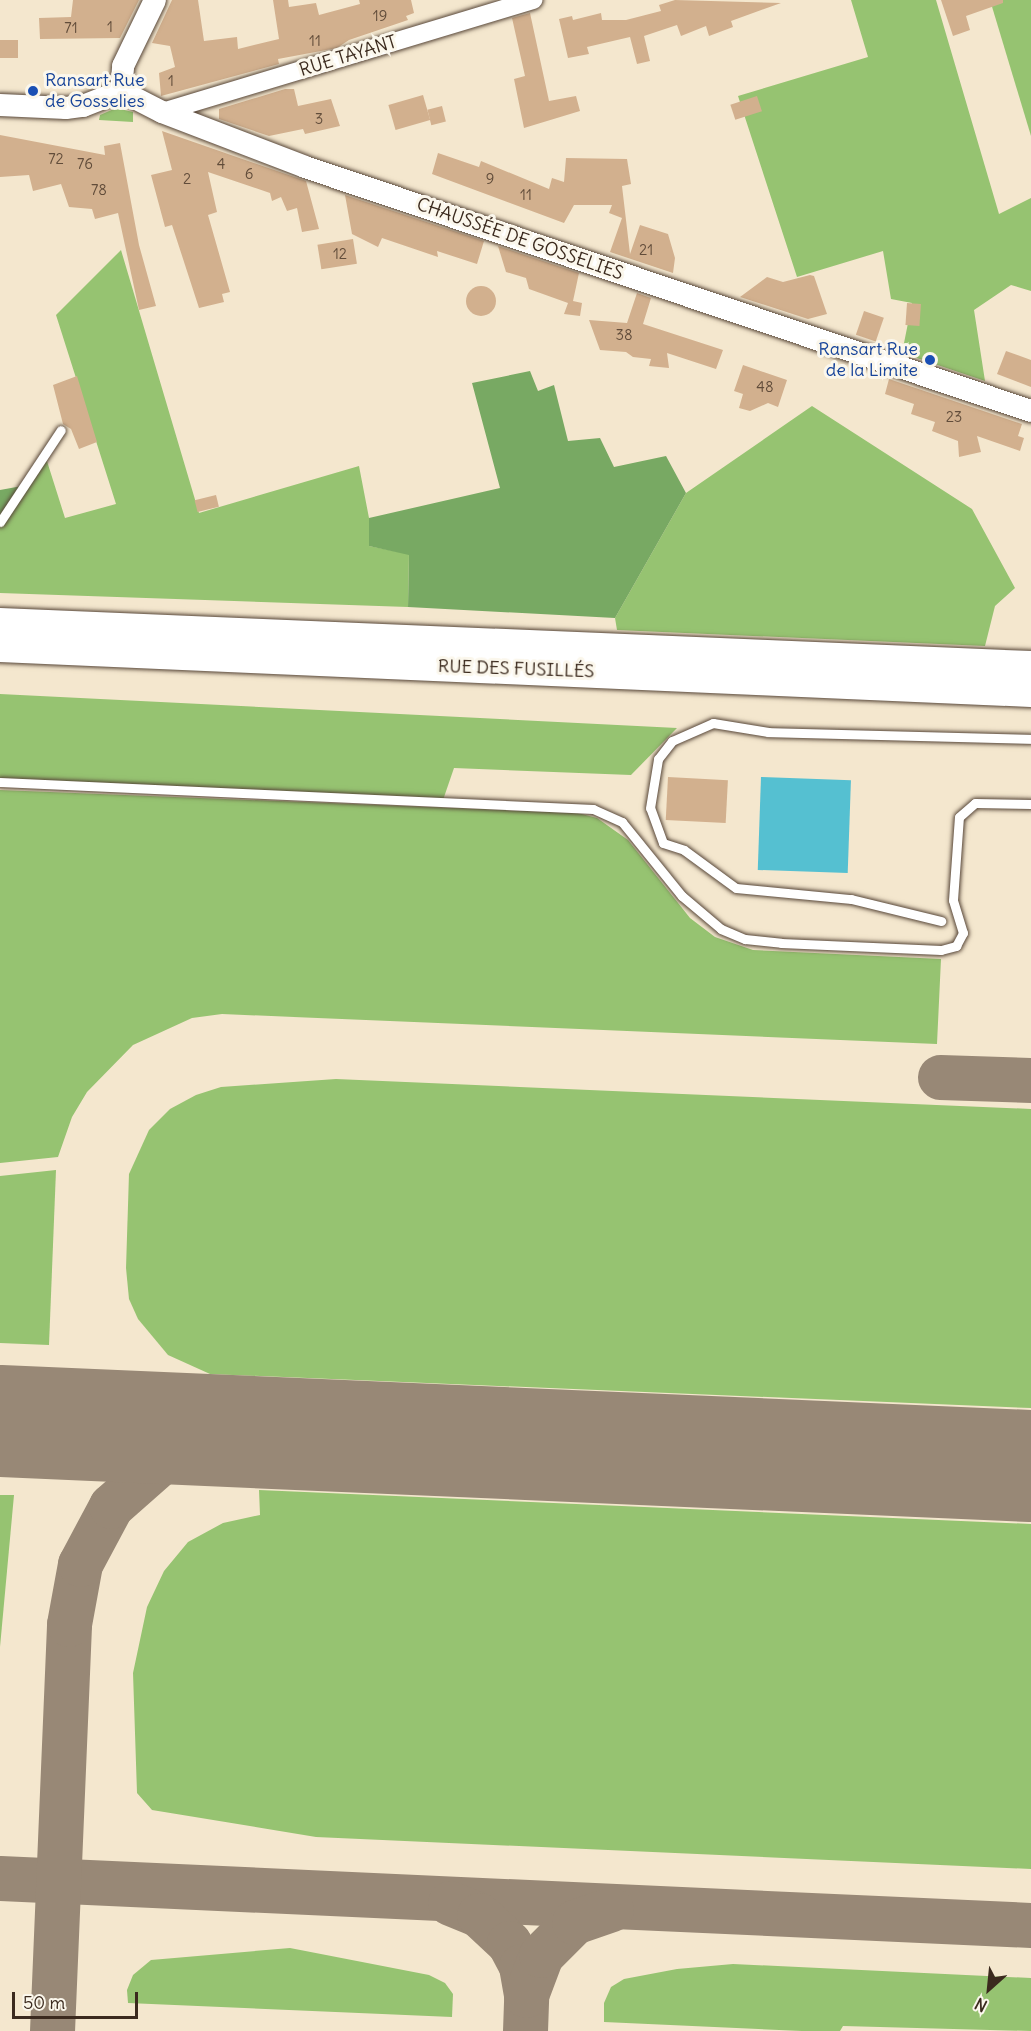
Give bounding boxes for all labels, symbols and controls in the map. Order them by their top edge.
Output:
house number: 19 [373,7,387,25]
house number: 1 [107,18,113,36]
house number: 71 [64,19,78,37]
street label: RUE TAYANT [297,31,399,81]
house number: 11 [309,32,321,50]
place label: Ransart Rue de Gosselies [45,70,145,112]
house number: 1 [168,72,174,90]
marker: Ransart Rue de Gosselies [26,84,40,98]
house number: 3 [315,110,323,128]
house number: 72 [48,150,64,168]
house number: 76 [77,155,93,173]
house number: 4 [217,155,225,173]
house number: 6 [245,165,253,183]
house number: 2 [183,170,191,188]
house number: 9 [486,170,494,188]
house number: 78 [91,181,107,199]
house number: 11 [520,186,532,204]
street label: CHAUSSÉE DE GOSSELIES [414,193,626,285]
house number: 21 [639,241,653,259]
house number: 12 [333,245,347,263]
house number: 38 [615,326,633,344]
place label: Ransart Rue de la Limite [818,339,918,382]
marker: Ransart Rue de la Limite [923,353,937,367]
house number: 48 [756,378,774,396]
house number: 23 [946,408,962,426]
street label: RUE DES FUSILLÉS [437,655,595,683]
north arrow [959,1959,1019,2019]
scale bar [15,1980,141,2018]
text: 50 m [23,1991,65,2014]
text: N [971,1994,990,2016]

